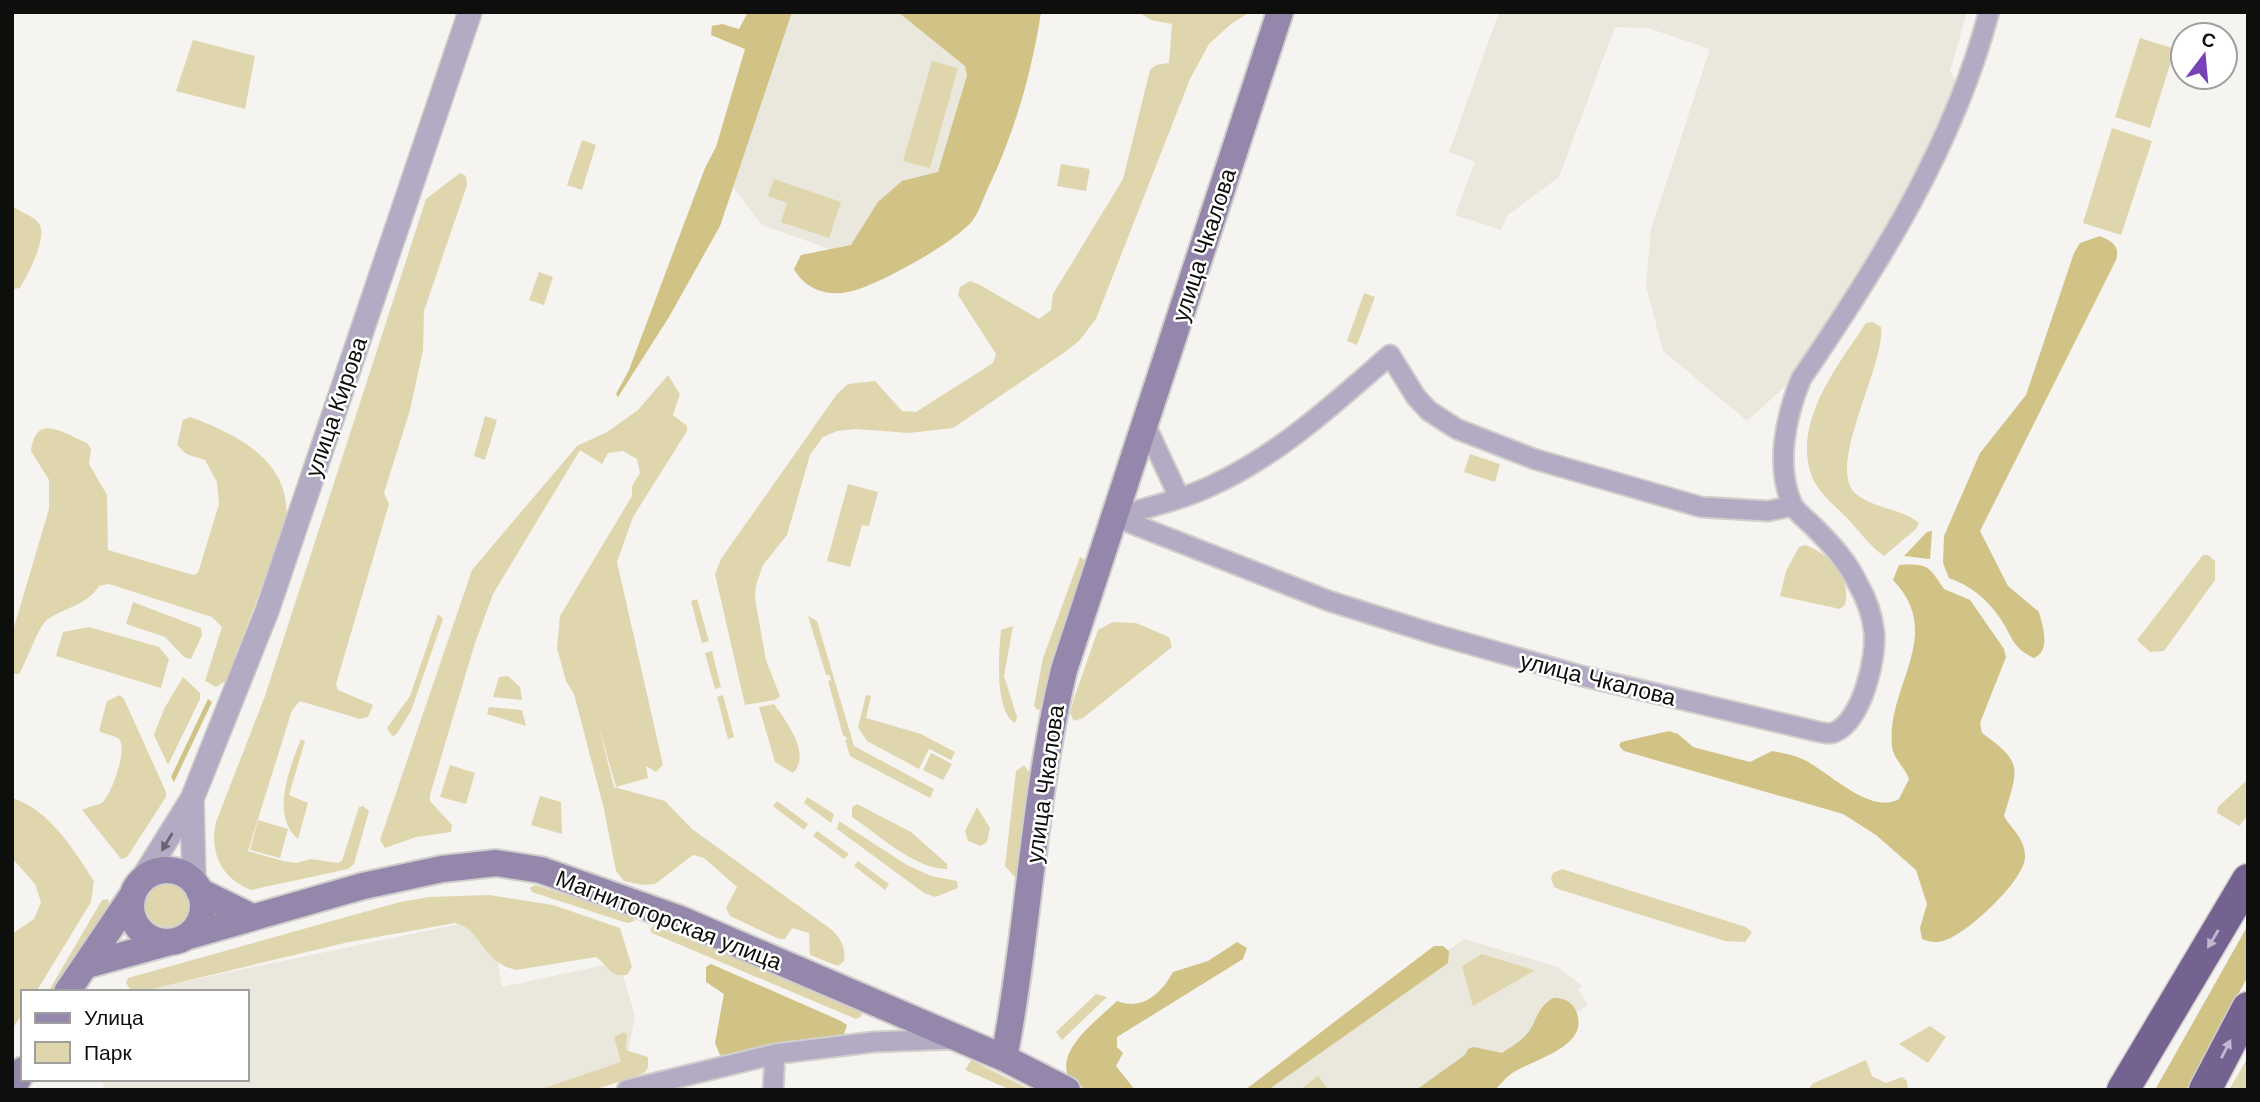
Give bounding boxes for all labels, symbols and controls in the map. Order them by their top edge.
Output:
north arrow [2169,21,2239,91]
text: С [2199,28,2218,52]
street label: улица Чкалова [1167,165,1241,325]
street label: улица Кирова [300,333,372,480]
street label: улица Чкалова [1517,647,1679,711]
street label: улица Чкалова [1021,703,1069,865]
one-way arrow [160,832,173,851]
street label: Магнитогорская улица [552,865,786,975]
one-way arrow [2207,929,2219,948]
legend [21,990,248,1081]
text: Улица [84,1006,144,1029]
one-way arrow [2220,1039,2232,1059]
text: Парк [84,1041,132,1064]

